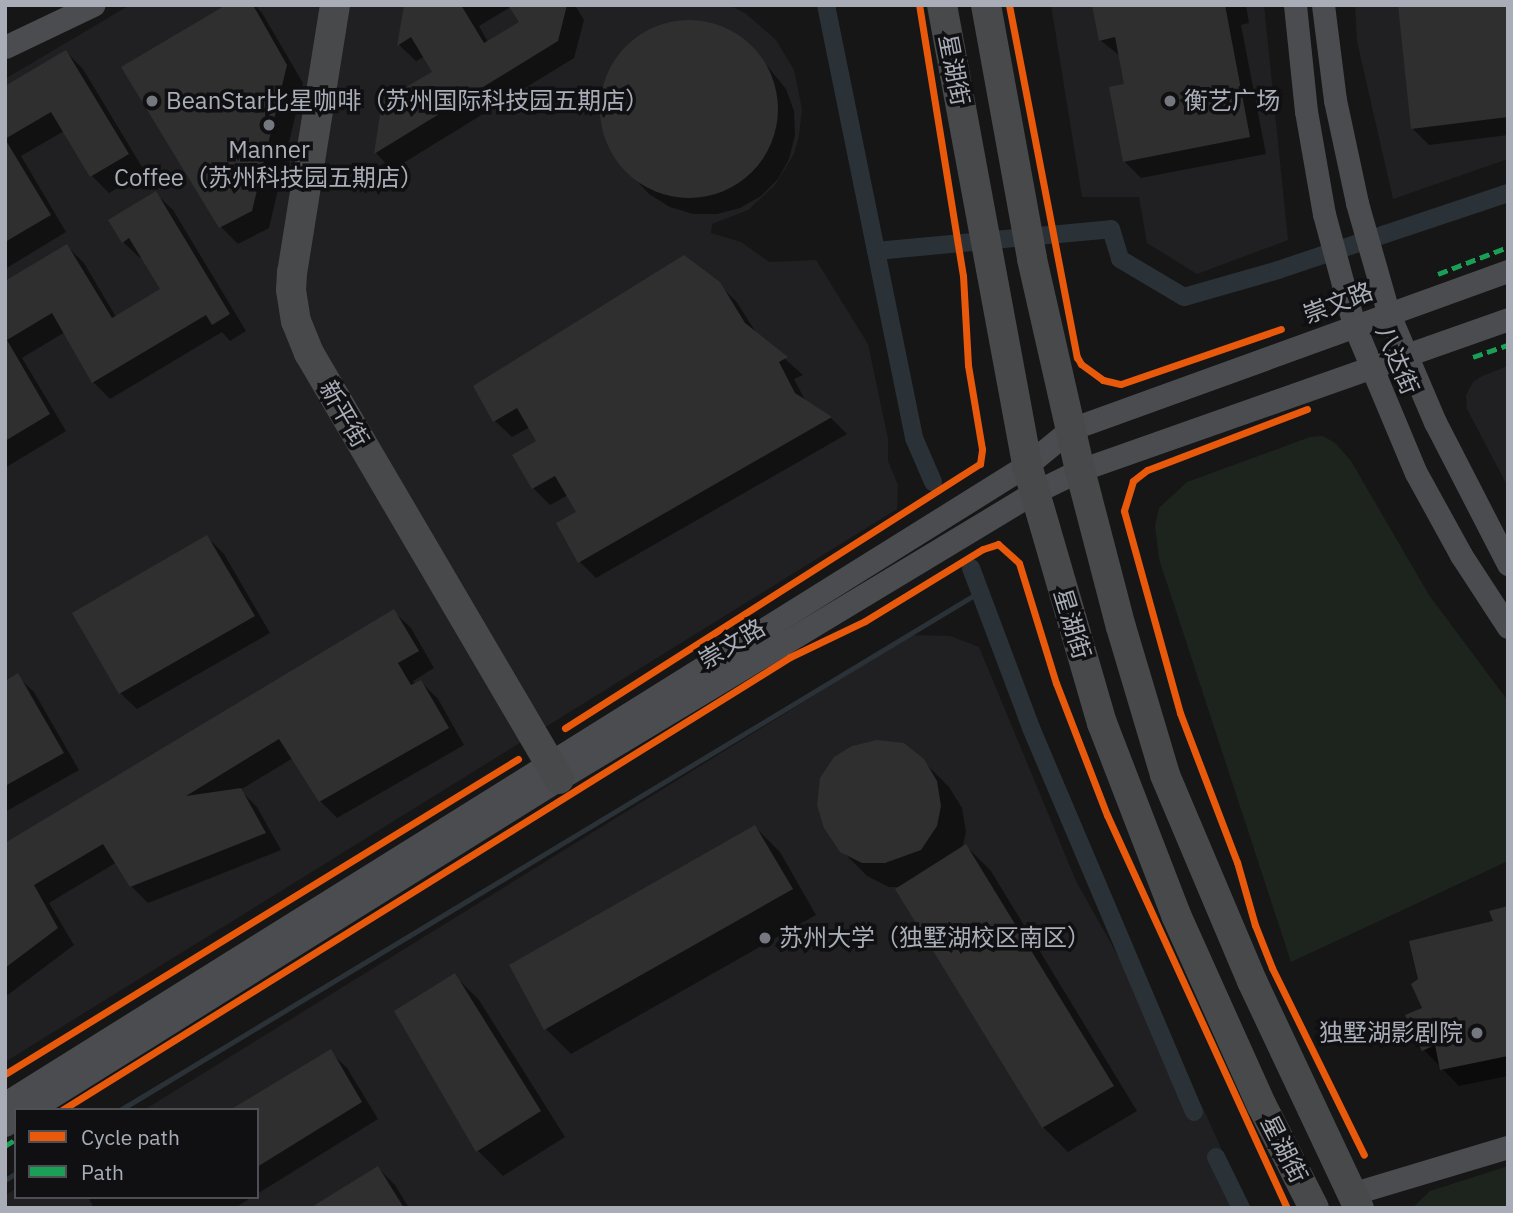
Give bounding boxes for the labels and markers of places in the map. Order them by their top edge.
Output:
place label: BeanStar比星咖啡（苏州国际科技园五期店） [166,87,649,115]
place label: 衡艺广场 [1184,87,1280,115]
marker: BeanStar比星咖啡（苏州国际科技园五期店） [144,93,160,109]
marker: 衡艺广场 [1162,93,1178,109]
marker: Manner Coffee（苏州科技园五期店） [261,117,277,133]
place label: Manner Coffee（苏州科技园五期店） [114,136,424,192]
place label: 苏州大学（独墅湖校区南区） [779,924,1091,952]
marker: 苏州大学（独墅湖校区南区） [757,930,773,946]
place label: 独墅湖影剧院 [1319,1019,1463,1047]
marker: 独墅湖影剧院 [1469,1025,1485,1041]

